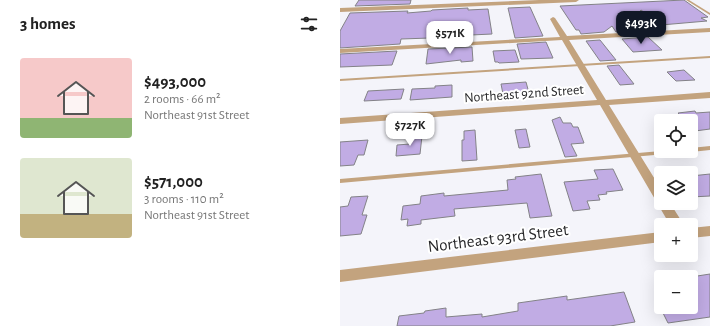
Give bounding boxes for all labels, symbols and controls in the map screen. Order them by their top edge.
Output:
pin: $493K [613,11,669,45]
icon: filters [298,13,320,35]
text: 3 homes [20,15,76,32]
text: $493K [625,17,657,30]
pin: $571K [422,21,478,55]
text: $571K [435,27,465,40]
text: $493,000 [144,73,206,90]
icon: home [52,74,100,122]
street label: Northeast 92nd Street [464,83,585,105]
text: 2 rooms · 66 m² [144,93,221,106]
text: Northeast 91st Street [144,109,249,122]
pin: $727K [382,113,438,147]
map controls [654,114,698,314]
button: locate [654,114,698,158]
text: $727K [395,119,425,132]
button: layers [654,166,698,210]
text: $571,000 [144,173,203,190]
icon: home [52,174,100,222]
text: 3 rooms · 110 m² [144,193,224,206]
text: Northeast 91st Street [144,209,249,222]
button: + [654,218,698,262]
street label: Northeast 93rd Street [427,221,570,255]
button: − [654,270,698,314]

